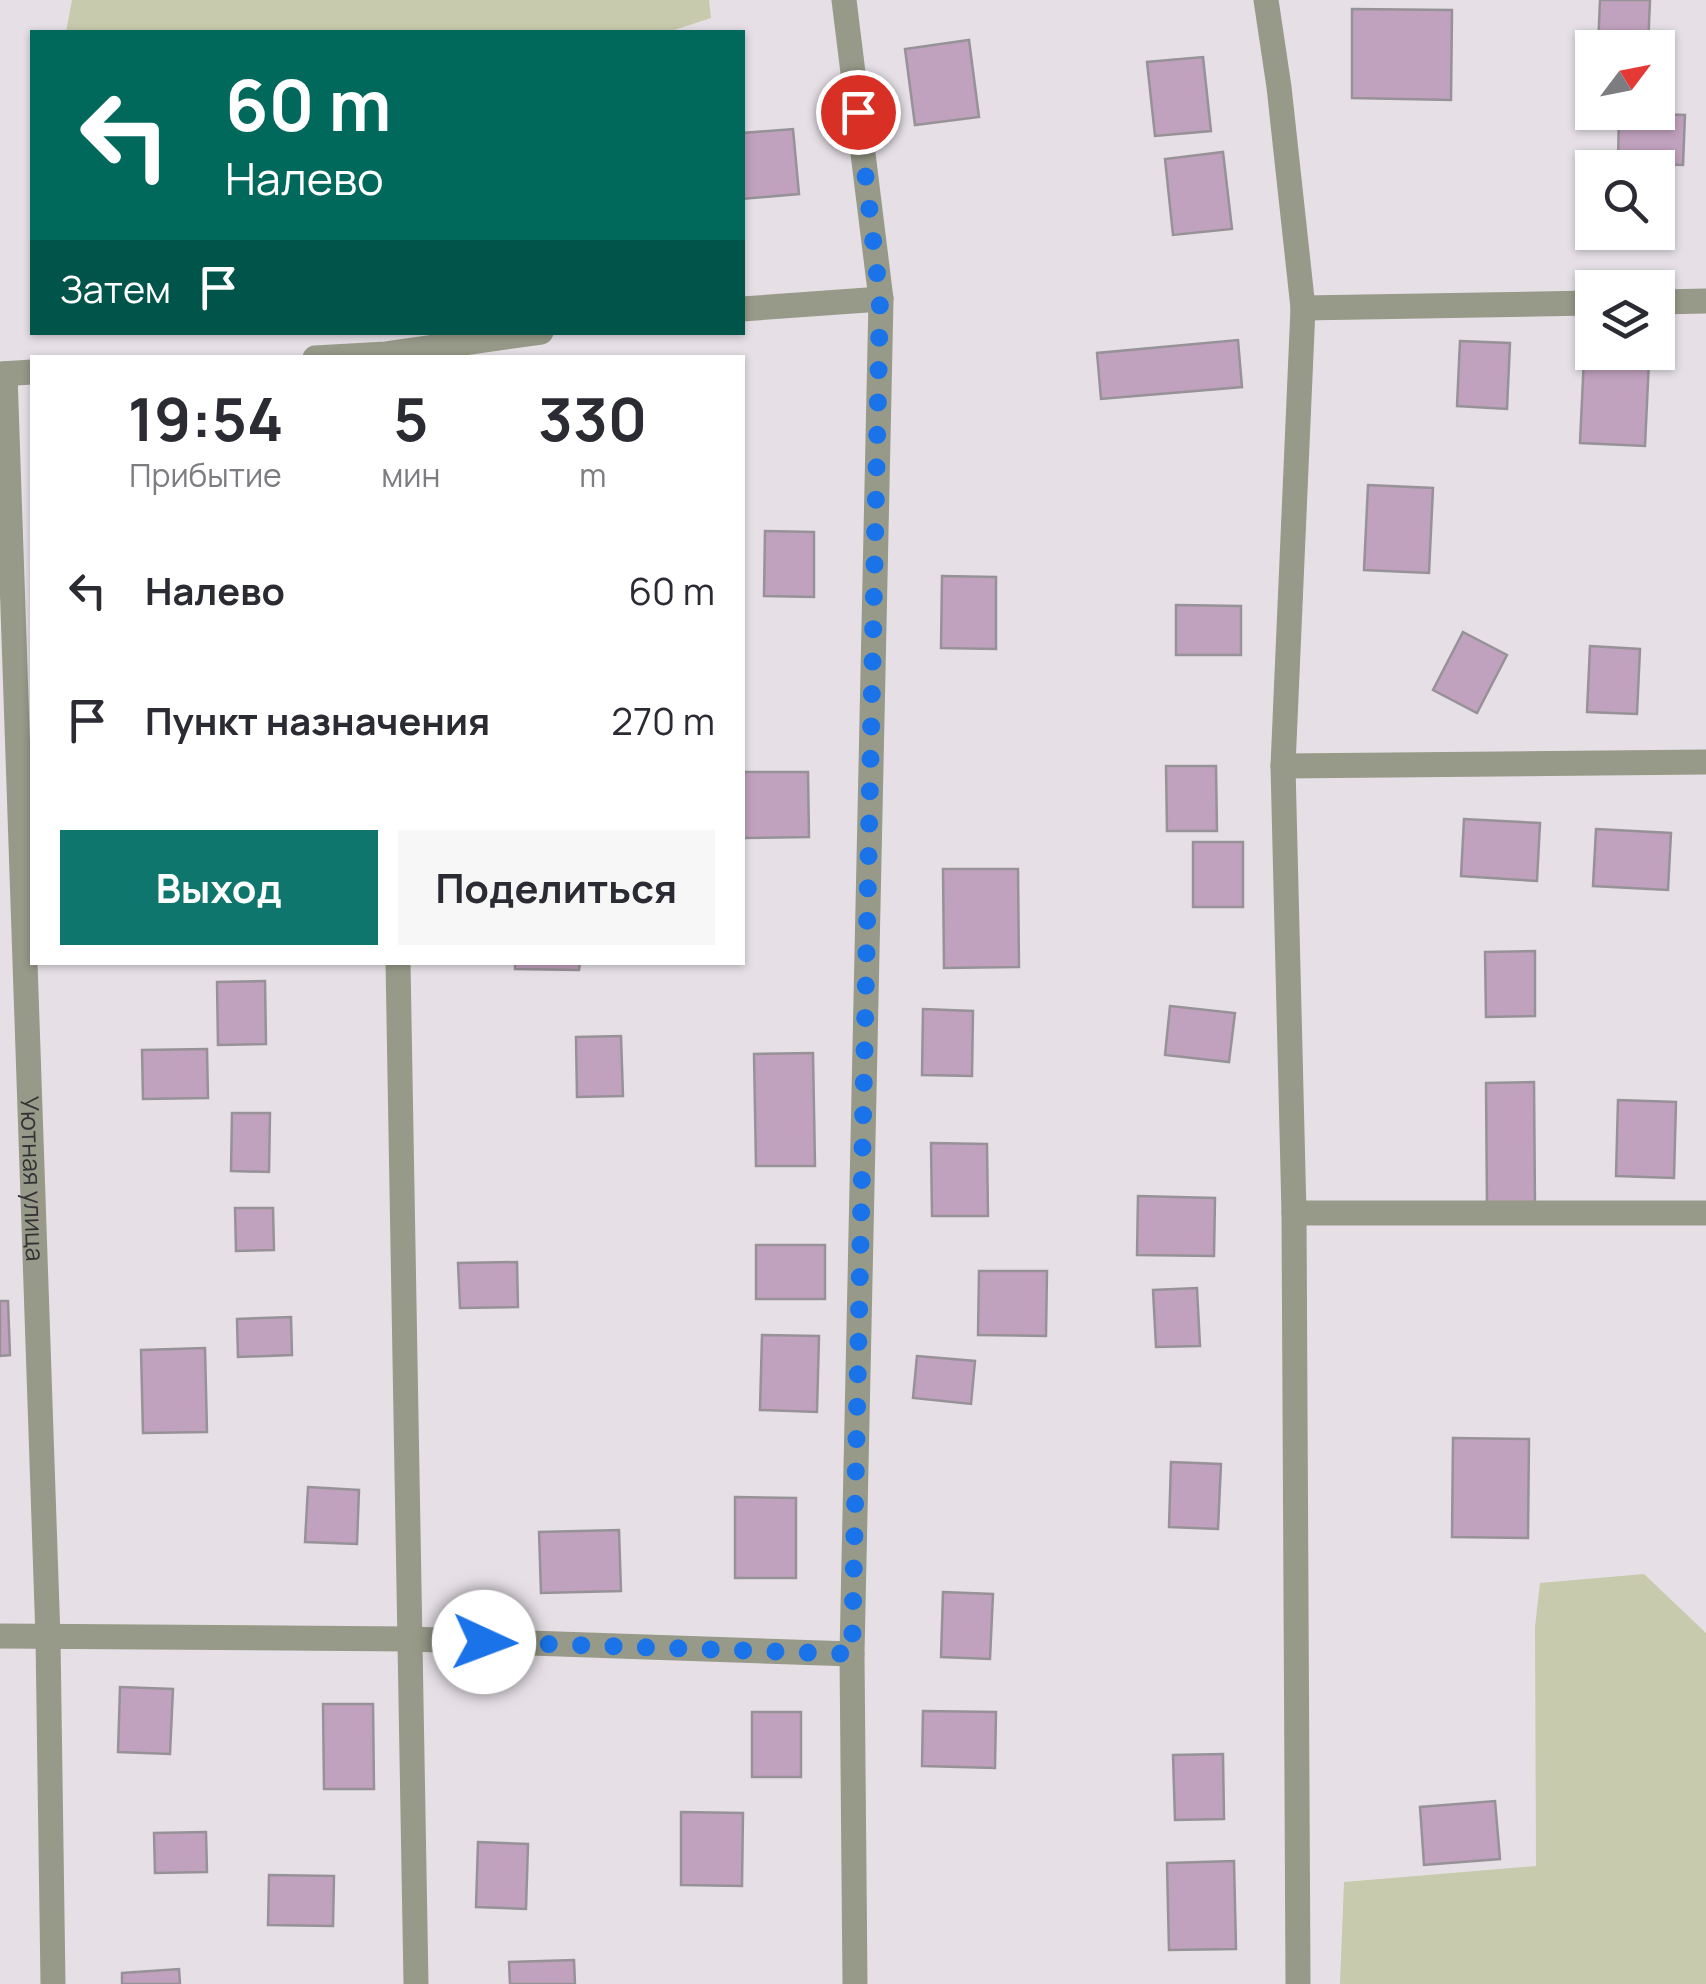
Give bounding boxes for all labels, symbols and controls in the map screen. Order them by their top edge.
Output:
north arrow [1575,30,1675,130]
map controls [1575,30,1675,370]
text: 60 m [225,56,392,152]
icon: left [60,70,190,200]
pin [816,70,901,155]
icon: arrive [831,85,886,140]
text: Налево [225,147,384,209]
button: search [1575,150,1675,250]
icon: arrive [191,260,246,315]
text: Затем [60,262,171,314]
button: layers [1575,270,1675,370]
text: 19:54 [128,377,283,459]
text: 5 [393,377,428,459]
text: 330 [538,377,647,459]
text: Прибытие [129,453,282,497]
text: мин [381,453,440,497]
text: m [579,453,606,497]
icon: left [60,563,115,618]
text: Налево [145,564,285,616]
text: 60 m [628,564,715,616]
icon: arrive [60,693,115,748]
text: Пункт назначения [145,694,490,746]
text: 270 m [611,694,715,746]
button: Выход [60,830,378,945]
button: Поделиться [398,830,715,945]
street label: Уютная улица [13,1095,53,1262]
position arrow [432,1590,536,1694]

